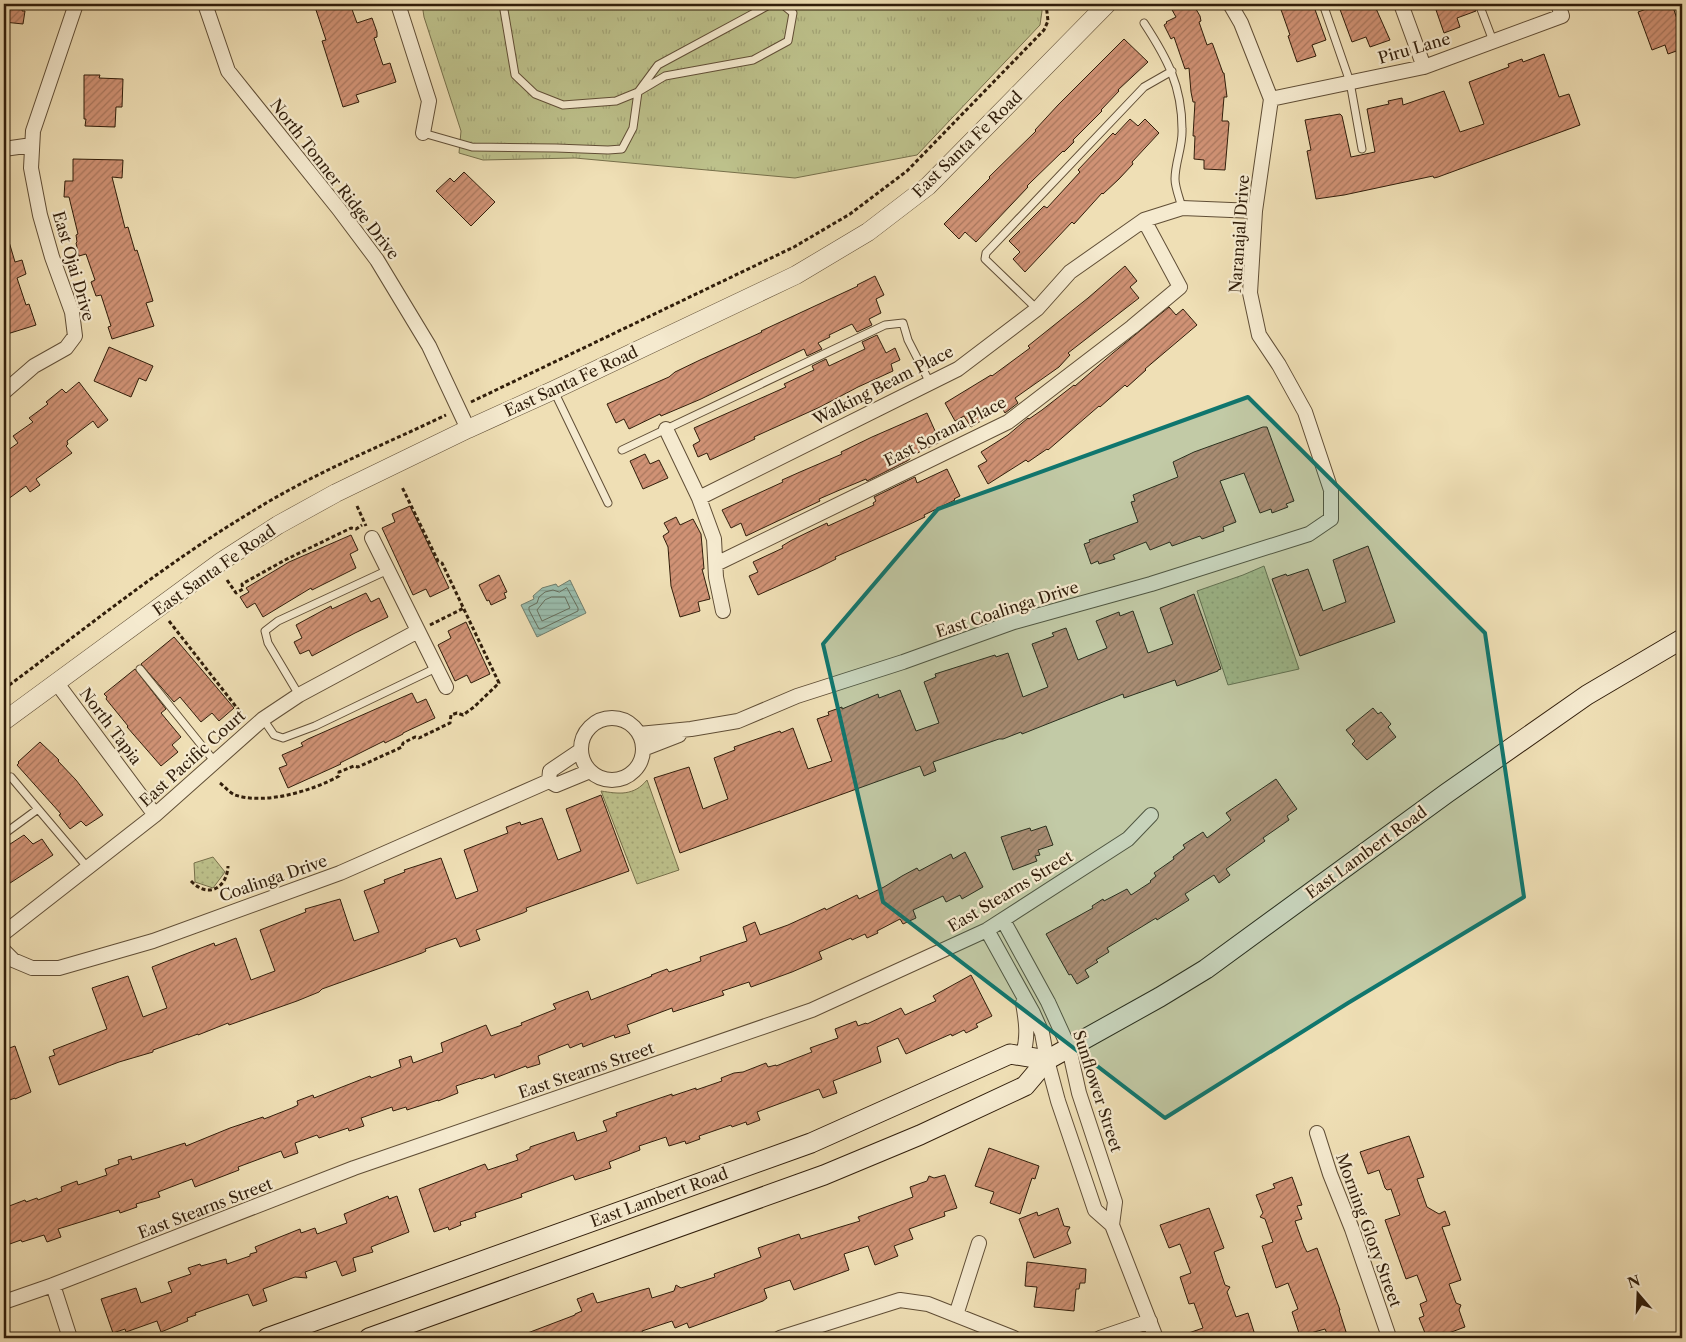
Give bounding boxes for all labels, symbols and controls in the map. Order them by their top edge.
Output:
street label: Piru Lane [1376,28,1452,68]
street label: East Santa Fe Road [908,86,1026,202]
street label: North Tonner Ridge Drive [266,95,404,263]
street label: Naranajal Drive [1225,174,1253,294]
street label: East Ojai Drive [49,209,99,323]
street label: East Santa Fe Road [501,341,641,421]
street label: Walking Beam Place [809,341,957,430]
street label: East Sorana Place [881,392,1009,470]
street label: East Santa Fe Road [149,520,279,620]
street label: East Coalinga Drive [933,576,1081,642]
street label: North Tapia [76,684,147,769]
street label: East Pacific Court [135,705,249,811]
street label: East Lambert Road [1302,801,1431,903]
street label: East Stearns Street [944,846,1076,936]
street label: Coalinga Drive [216,850,330,906]
street label: Sunflower Street [1069,1028,1127,1155]
street label: East Stearns Street [516,1037,657,1103]
street label: Morning Glory Street [1332,1150,1406,1310]
street label: East Lambert Road [587,1163,731,1231]
street label: East Stearns Street [135,1173,275,1243]
north arrow [1614,1270,1664,1320]
text: N [1625,1271,1642,1292]

